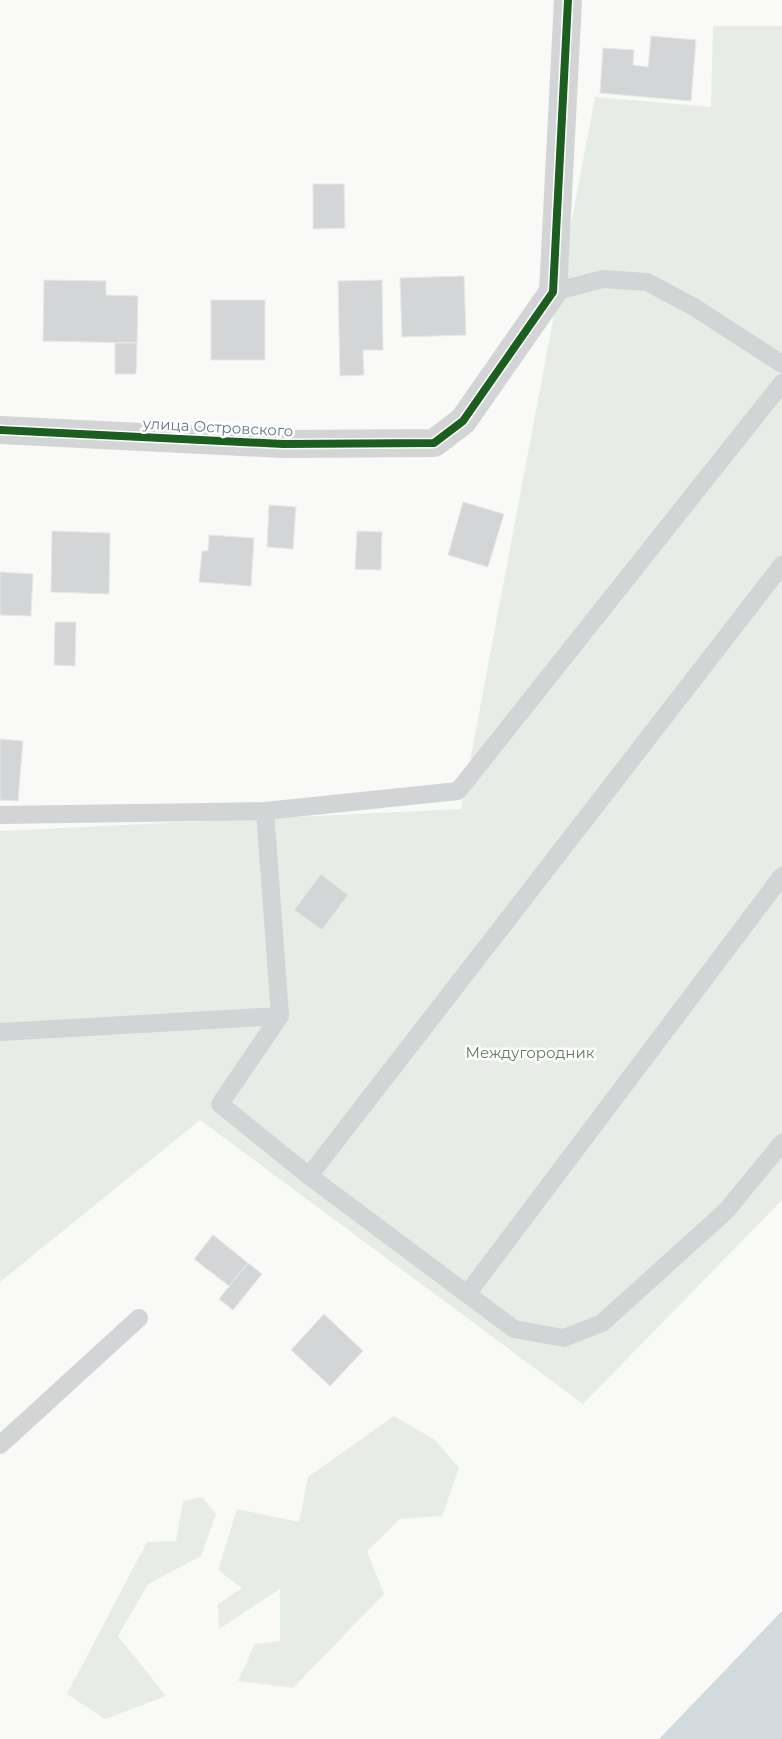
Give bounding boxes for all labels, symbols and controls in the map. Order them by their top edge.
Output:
street label: улица Островского [141,414,294,440]
park label: Междугородник [465,1043,595,1062]

